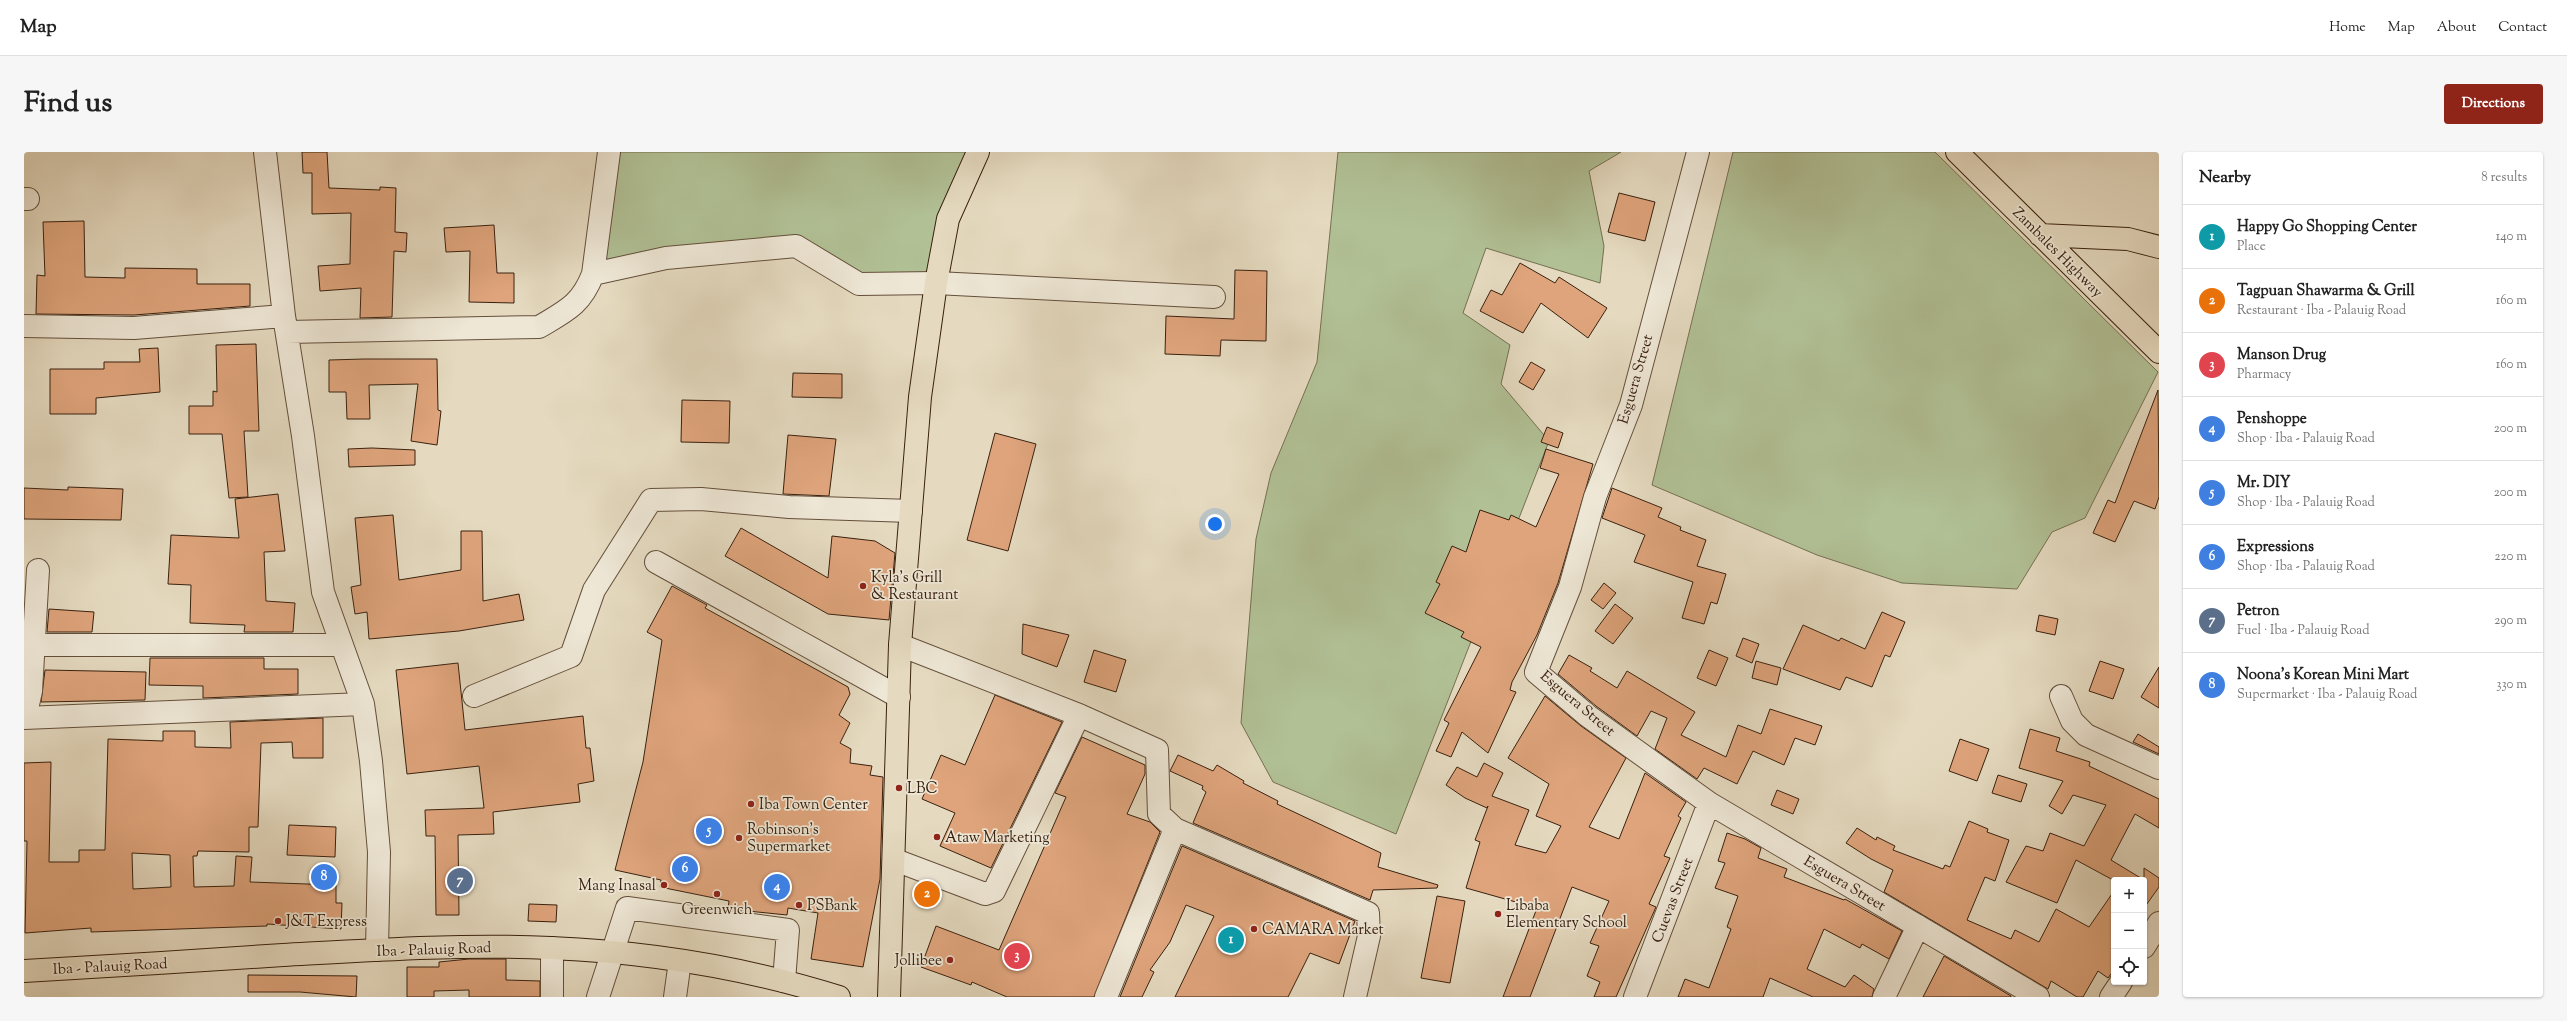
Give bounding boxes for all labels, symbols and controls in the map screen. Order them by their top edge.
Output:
text: Map [20,14,57,41]
text: Home [2329,18,2366,38]
text: Map [2388,18,2415,38]
text: About [2437,18,2476,38]
text: Contact [2498,18,2547,38]
text: Find us [24,84,112,124]
button: Directions [2444,84,2543,124]
text: Nearby [2199,166,2251,190]
text: 8 results [2481,169,2527,187]
street label: Zambales Highway [2007,203,2107,303]
text: Happy Go Shopping Center [2237,217,2417,238]
text: 1 [2210,228,2214,246]
text: 140 m [2496,228,2527,246]
text: Place [2237,238,2266,256]
text: Tagpuan Shawarma & Grill [2237,281,2415,302]
text: 2 [2209,292,2215,310]
text: 160 m [2496,292,2527,310]
text: Restaurant · Iba - Palauig Road [2237,302,2406,320]
street label: Esguera Street [1614,332,1659,427]
text: Manson Drug [2237,345,2326,366]
text: 3 [2209,356,2215,374]
text: 160 m [2496,356,2527,374]
text: Pharmacy [2237,366,2291,384]
text: Penshoppe [2237,409,2307,430]
text: 4 [2209,420,2215,438]
text: 200 m [2494,420,2527,438]
text: Shop · Iba - Palauig Road [2237,430,2375,448]
text: Mr. DIY [2237,473,2291,494]
text: 5 [2210,484,2214,502]
text: 200 m [2494,484,2527,502]
text: Shop · Iba - Palauig Road [2237,494,2375,512]
your location [1205,514,1225,534]
text: Expressions [2237,537,2314,558]
text: 6 [2209,548,2215,566]
text: 220 m [2494,548,2527,566]
text: Shop · Iba - Palauig Road [2237,558,2375,576]
place label: Kyla's Grill & Restaurant [871,568,958,606]
marker: Kyla's Grill & Restaurant [858,581,868,591]
text: Petron [2237,601,2280,622]
text: 7 [2209,612,2215,630]
text: 290 m [2494,612,2527,630]
text: Fuel · Iba - Palauig Road [2237,622,2370,640]
text: Noona's Korean Mini Mart [2237,665,2409,686]
street label: Esguera Street [1535,666,1619,742]
text: 8 [2209,676,2215,694]
text: 330 m [2496,676,2527,694]
text: Supermarket · Iba - Palauig Road [2237,686,2417,704]
place label: LBC [907,779,938,800]
marker: LBC [894,783,904,793]
place label: Iba Town Center [759,795,868,816]
marker: Iba Town Center [746,799,756,809]
pin: 5 [696,816,722,846]
place label: Robinson's Supermarket [747,820,830,858]
place label: Ataw Marketing [945,828,1050,849]
marker: Ataw Marketing [932,832,942,842]
marker: Robinson's Supermarket [734,833,744,843]
street label: Esguera Street [1799,851,1889,917]
pin: 6 [672,854,698,884]
street label: Cuevas Street [1647,855,1699,946]
pin: 8 [311,862,337,892]
pin: 7 [447,866,473,896]
pin: 4 [764,872,790,902]
place label: Mang Inasal [578,876,656,897]
map controls [2111,877,2147,985]
button: + [2111,877,2147,913]
pin: 2 [914,879,940,909]
marker: Mang Inasal [659,880,669,890]
marker: Greenwich [712,889,722,899]
place label: PSBank [807,896,858,917]
place label: Libaba Elementary School [1506,896,1627,934]
place label: Greenwich [681,900,753,921]
marker: PSBank [794,900,804,910]
marker: Libaba Elementary School [1493,909,1503,919]
place label: J&T Express [285,912,367,933]
button: − [2111,913,2147,949]
marker: J&T Express [273,916,283,926]
place label: CAMARA Market [1262,920,1384,941]
marker: CAMARA Market [1249,924,1259,934]
pin: 1 [1218,925,1244,955]
street label: Iba - Palauig Road [376,938,492,963]
pin: 3 [1004,941,1030,971]
button: locate [2111,949,2147,985]
place label: Jollibee [894,951,942,972]
street label: Iba - Palauig Road [52,954,169,981]
marker: Jollibee [945,955,955,965]

